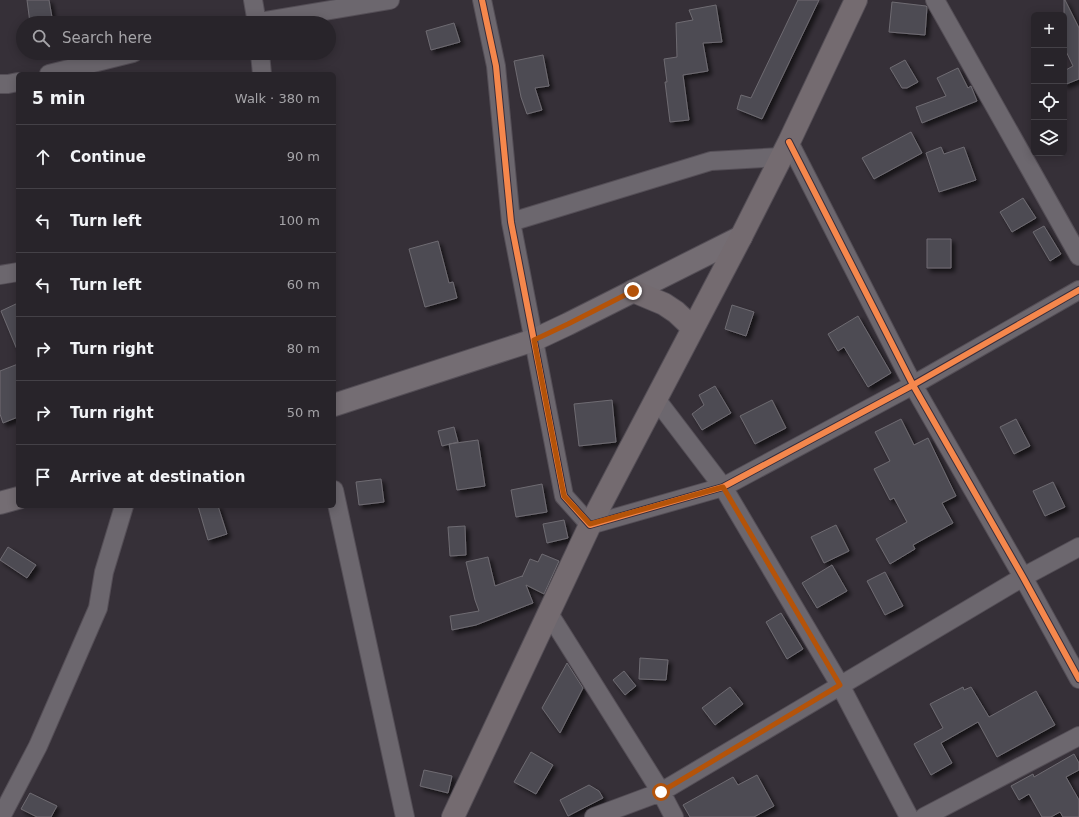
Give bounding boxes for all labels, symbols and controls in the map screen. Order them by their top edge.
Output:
map controls [1031,12,1067,156]
button: + [1031,12,1067,48]
search box [16,16,336,60]
icon: search [30,27,52,49]
text: Search here [62,29,152,47]
button: − [1031,48,1067,84]
button: locate [1031,84,1067,120]
text: 5 min [32,88,85,108]
text: Walk · 380 m [235,91,320,106]
button: layers [1031,120,1067,156]
icon: ahead [32,146,54,168]
text: Continue [70,148,146,166]
text: 90 m [287,149,320,164]
icon: left [32,210,54,232]
text: Turn left [70,212,142,230]
text: 100 m [278,213,320,228]
icon: left [32,274,54,296]
text: Turn left [70,276,142,294]
text: 60 m [287,277,320,292]
route end [624,282,642,300]
icon: right [32,338,54,360]
text: Turn right [70,340,154,358]
text: 80 m [287,341,320,356]
icon: right [32,402,54,424]
text: Turn right [70,404,154,422]
text: 50 m [287,405,320,420]
icon: arrive [32,466,54,488]
text: Arrive at destination [70,468,245,486]
route start [652,783,670,801]

